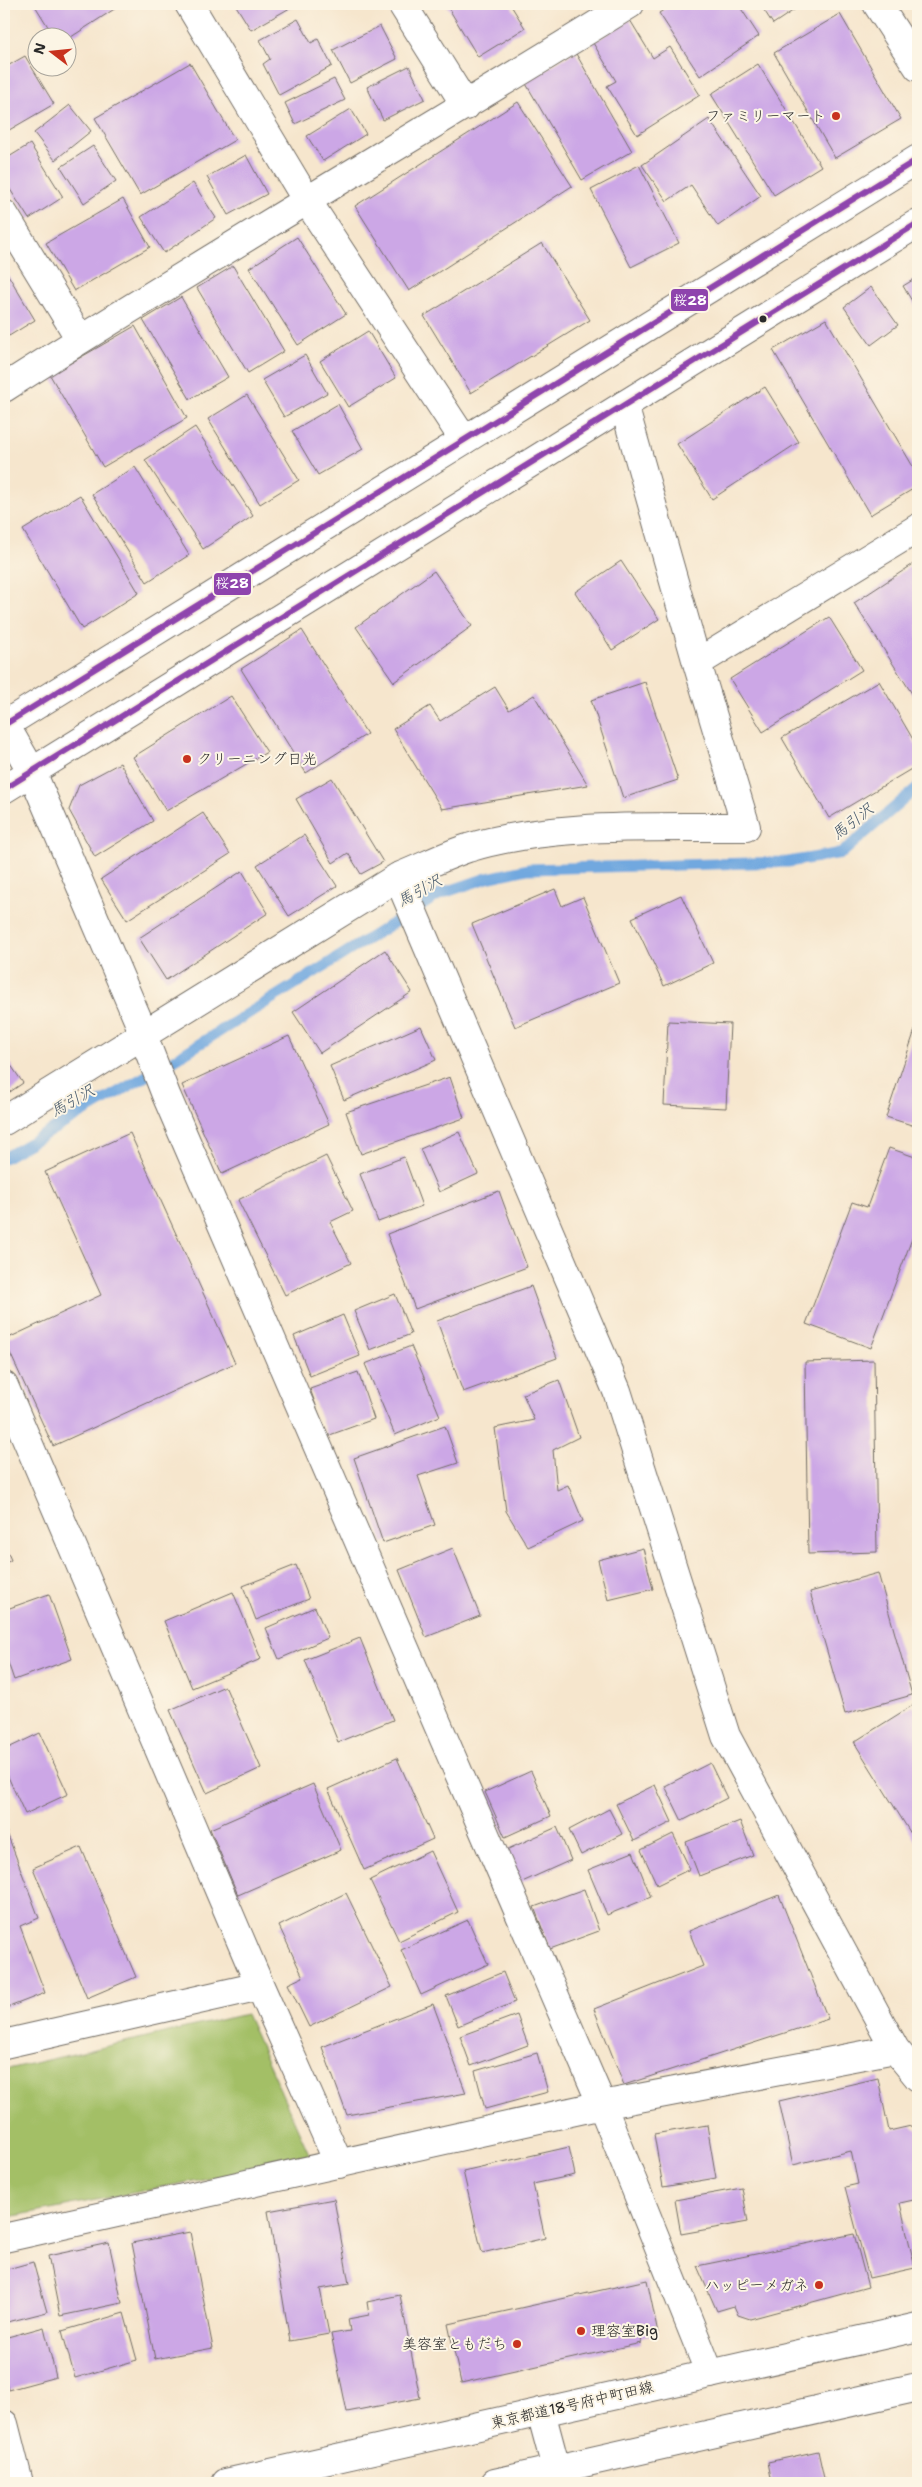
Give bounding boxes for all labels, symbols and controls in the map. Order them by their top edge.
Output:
north arrow [28,28,78,78]
text: N [29,41,50,56]
place label: ファミリーマート [706,106,826,126]
marker: ファミリーマート [830,110,842,122]
line badge: 桜28 [670,288,709,312]
text: 桜28 [673,291,707,309]
unlabelled marker [758,314,768,324]
line badge: 桜28 [213,572,252,596]
text: 桜28 [215,574,249,592]
place label: クリーニング日光 [197,749,317,769]
marker: クリーニング日光 [181,753,193,765]
water label: 馬引沢 [827,798,878,844]
water label: 馬引沢 [393,869,446,911]
water label: 馬引沢 [46,1079,99,1122]
place label: ハッピーメガネ [705,2275,809,2295]
marker: ハッピーメガネ [813,2279,825,2291]
place label: 理容室Big [591,2321,658,2341]
marker: 理容室Big [575,2325,587,2337]
place label: 美容室ともだち [402,2334,507,2354]
marker: 美容室ともだち [511,2338,523,2350]
street label: 東京都道18号府中町田線 [489,2377,655,2433]

